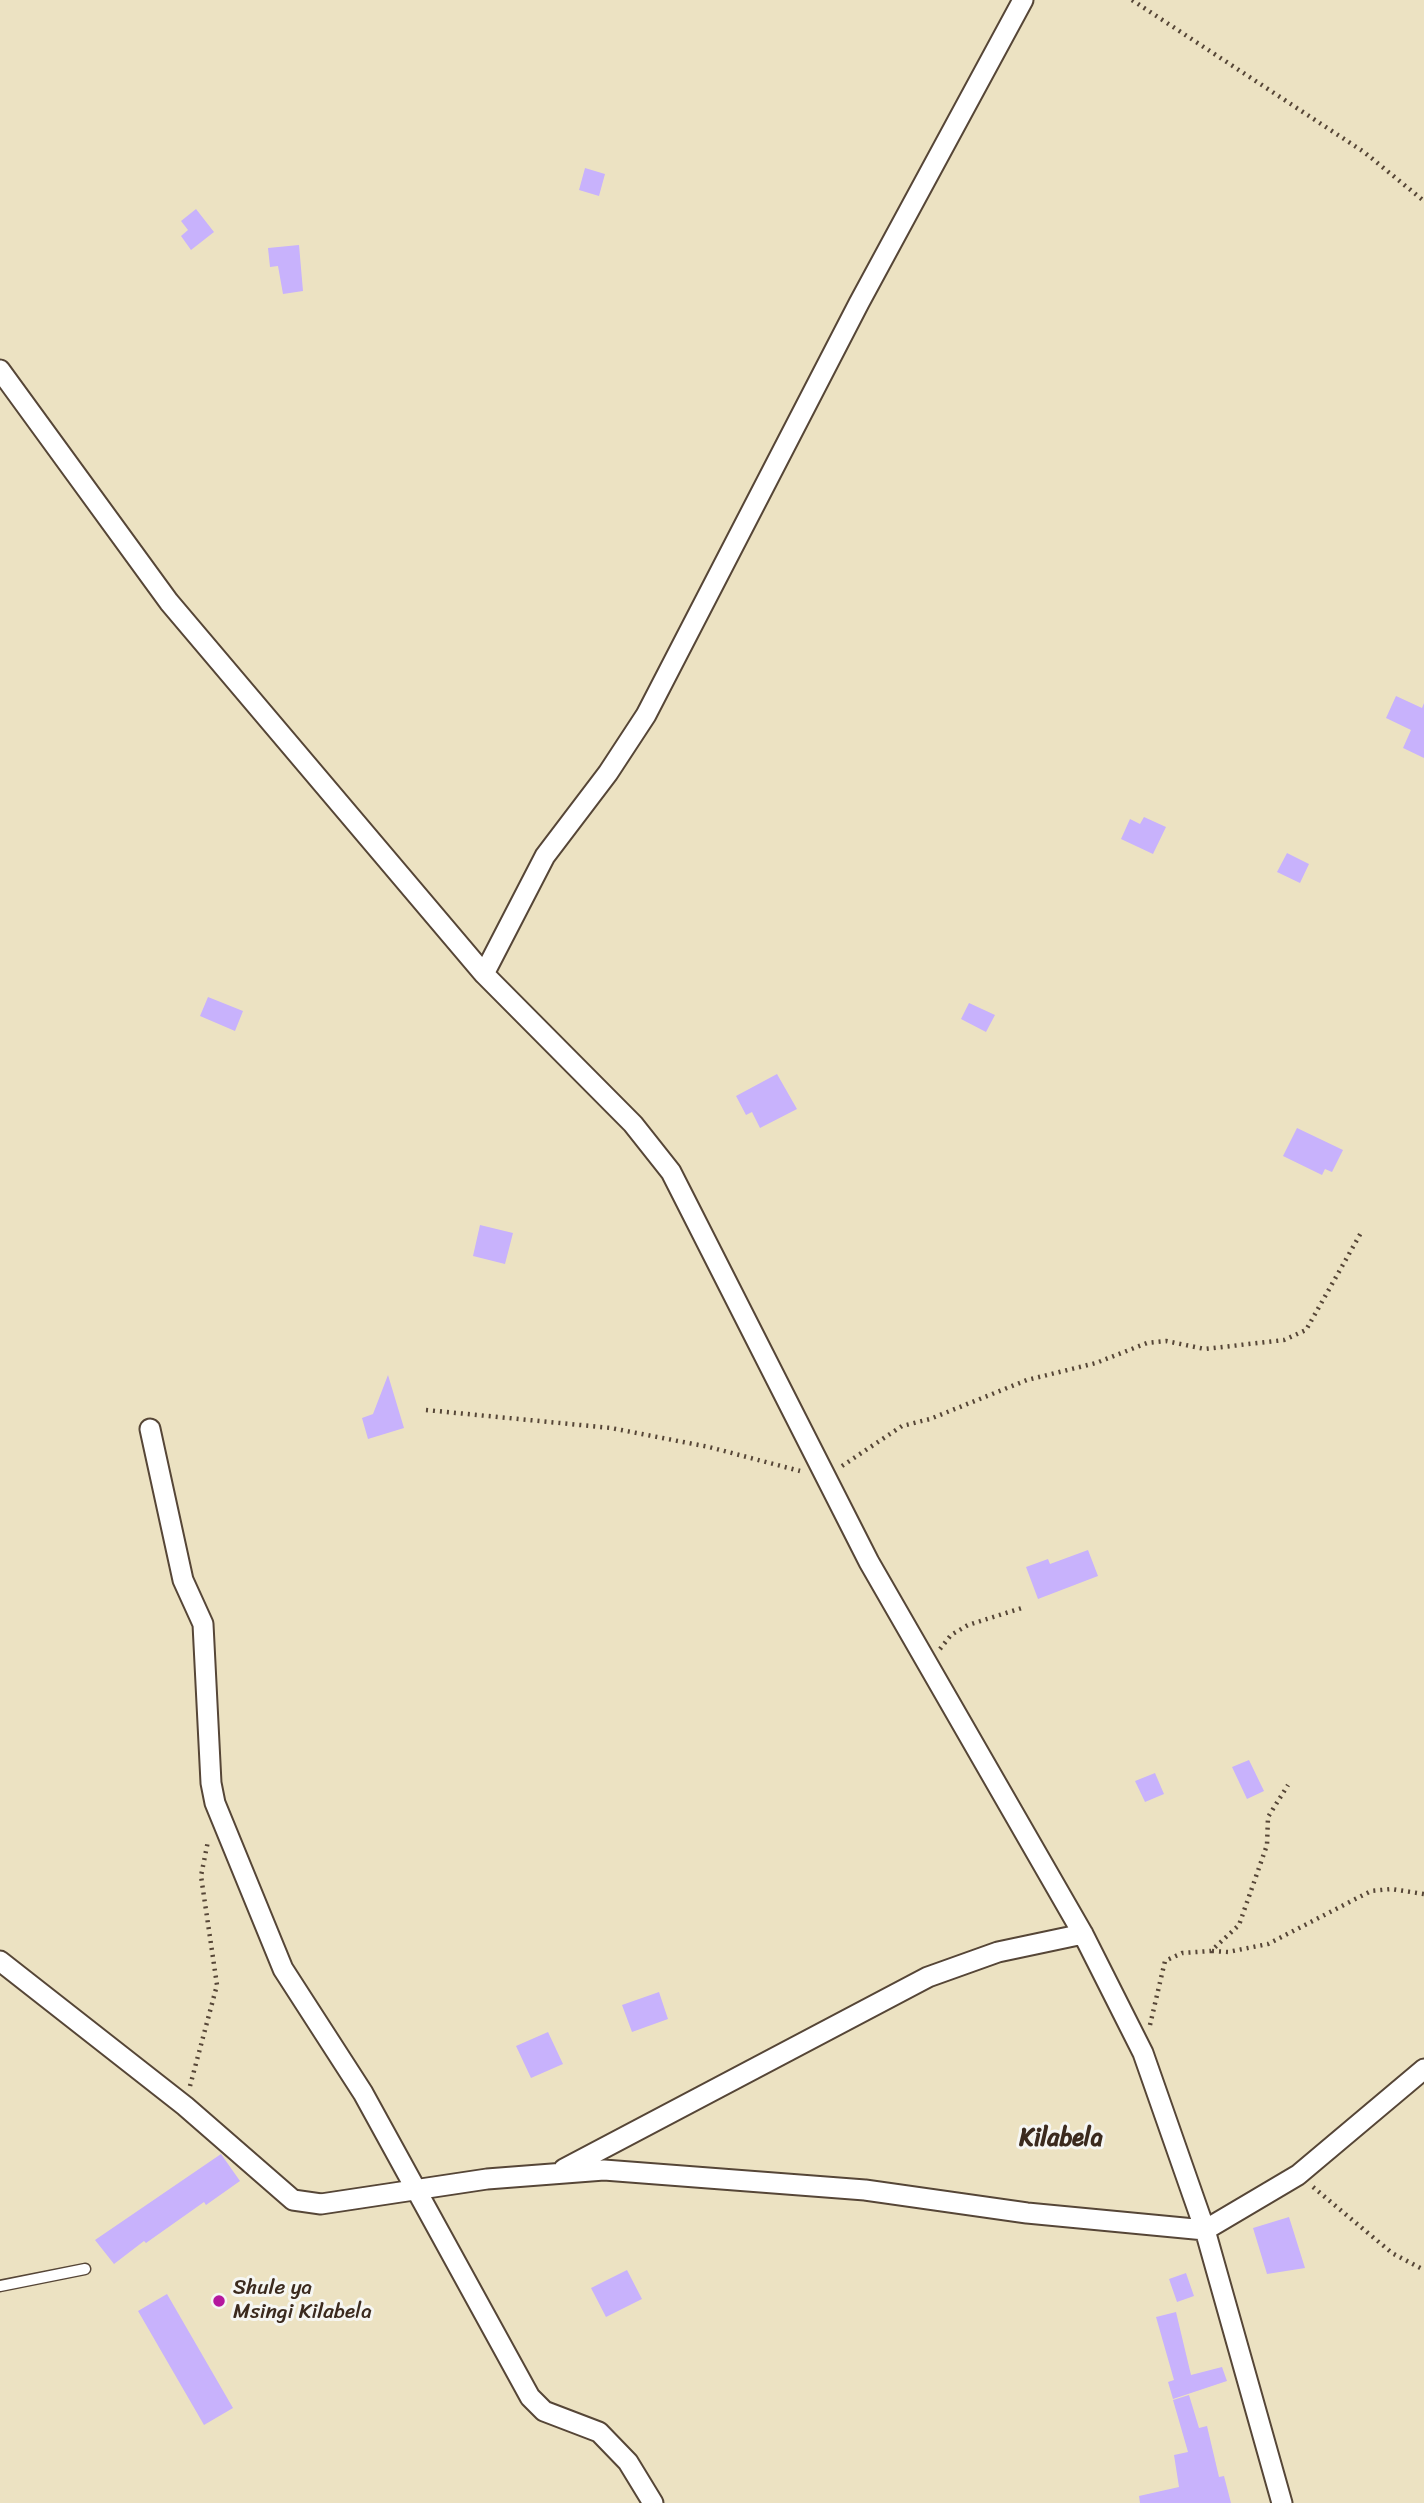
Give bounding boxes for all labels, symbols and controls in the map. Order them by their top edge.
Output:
district label: Kilabela [1019,2125,1103,2153]
place label: Shule ya Msingi Kilabela [233,2276,372,2326]
marker: Shule ya Msingi Kilabela [211,2293,227,2309]

